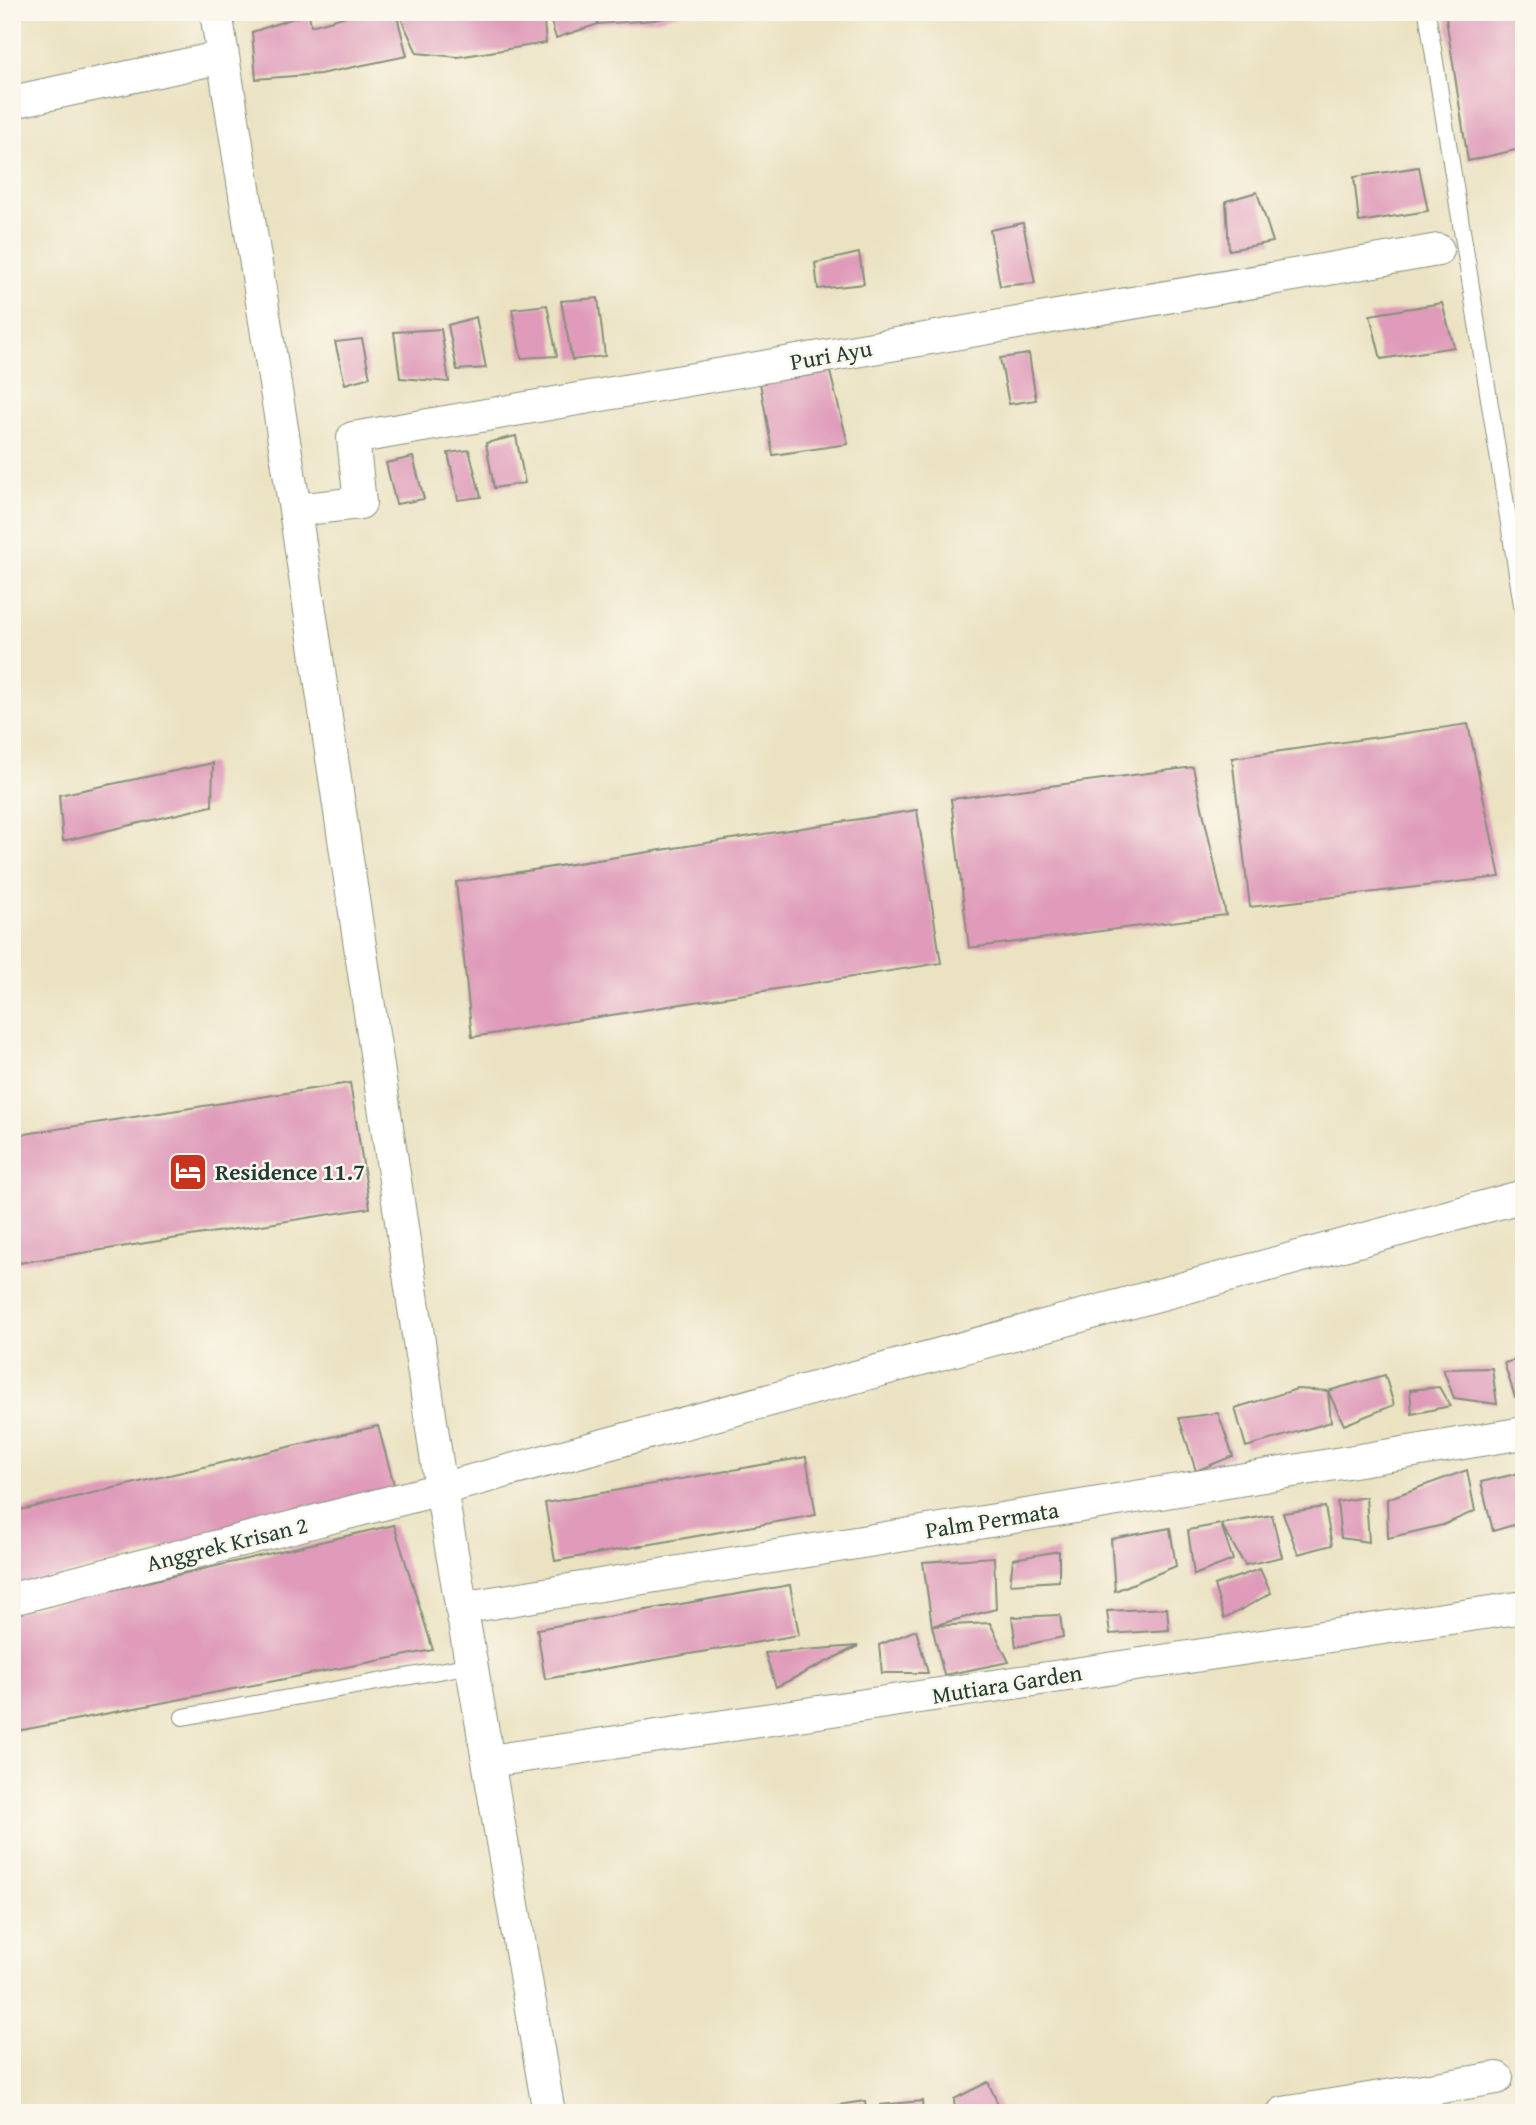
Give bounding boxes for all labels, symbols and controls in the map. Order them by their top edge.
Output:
street label: Puri Ayu [787,331,875,378]
hotel icon: Residence 11.7 [167,1151,209,1193]
place label: Residence 11.7 [215,1155,365,1188]
street label: Palm Permata [923,1493,1061,1546]
street label: Anggrek Krisan 2 [143,1508,311,1579]
street label: Mutiara Garden [929,1655,1084,1712]

